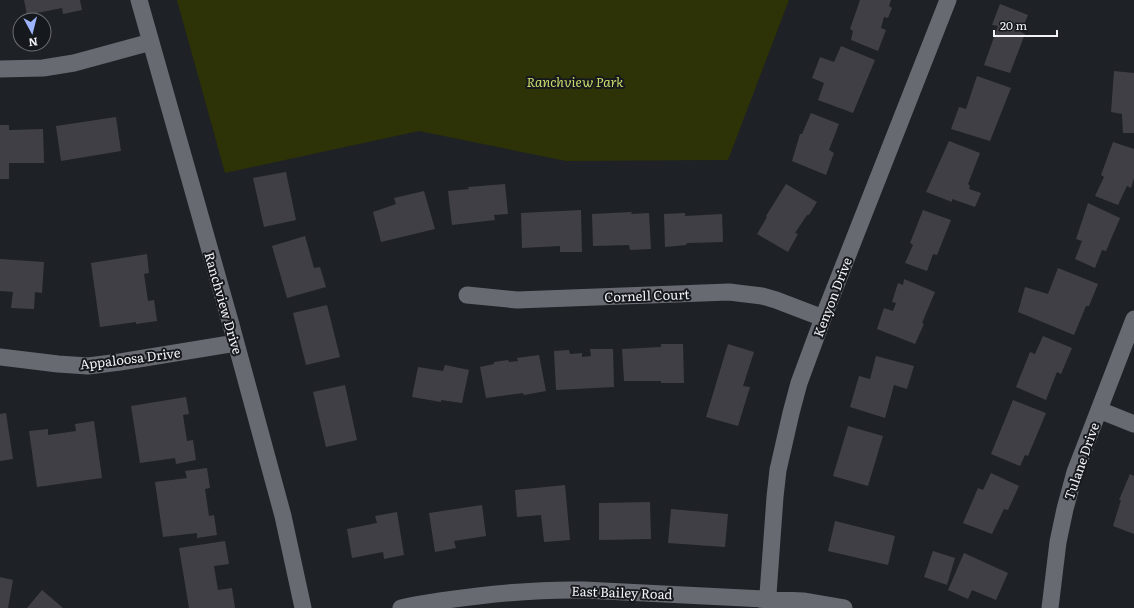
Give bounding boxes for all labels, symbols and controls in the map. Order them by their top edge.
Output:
north arrow [12,12,52,52]
scale bar [994,12,1057,38]
text: 20 m [1000,16,1027,34]
text: N [28,34,39,51]
park label: Ranchview Park [527,72,624,91]
street label: Ranchview Drive [200,250,248,357]
street label: Kenyon Drive [808,254,856,340]
street label: Cornell Court [604,284,691,306]
street label: Appaloosa Drive [79,342,182,374]
street label: Tulane Drive [1059,419,1103,502]
street label: East Bailey Road [571,581,673,603]

